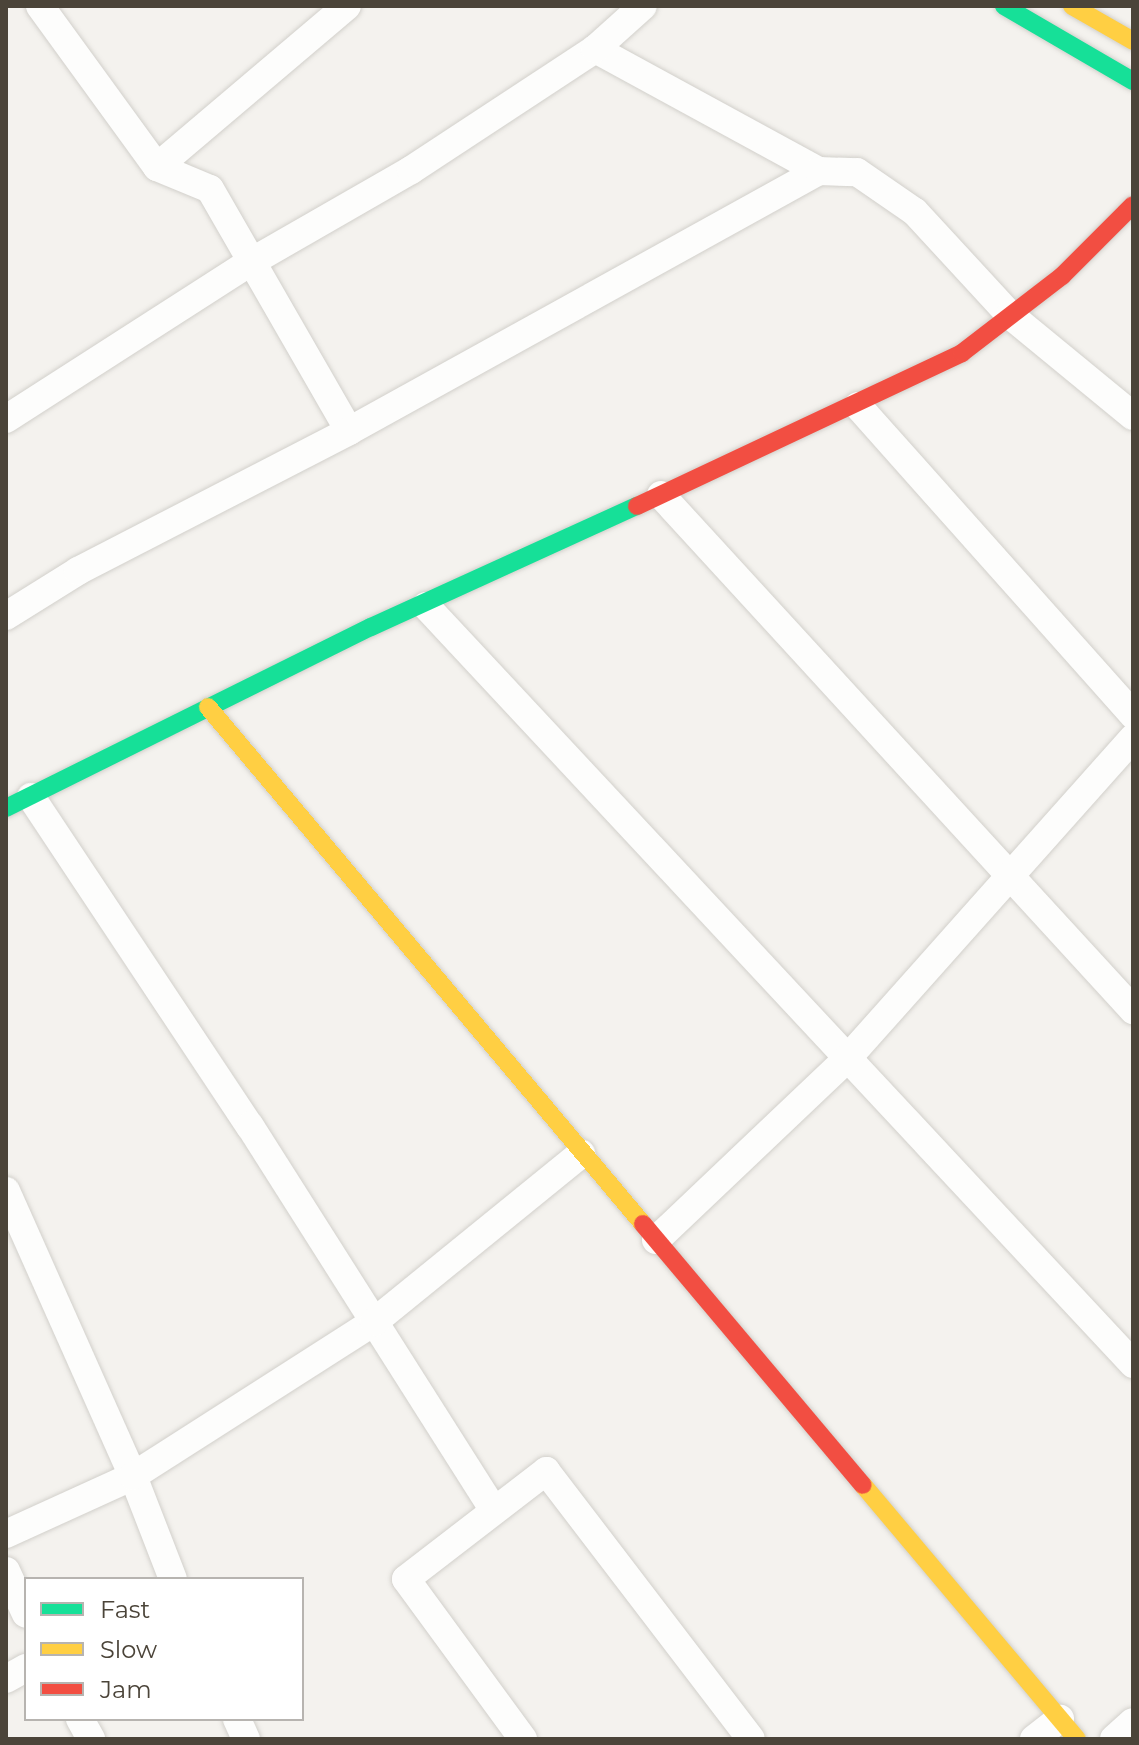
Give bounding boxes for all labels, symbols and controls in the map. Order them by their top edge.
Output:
legend [24,1577,304,1721]
text: Fast [100,1595,150,1624]
text: Slow [100,1635,157,1664]
text: Jam [100,1675,152,1704]

